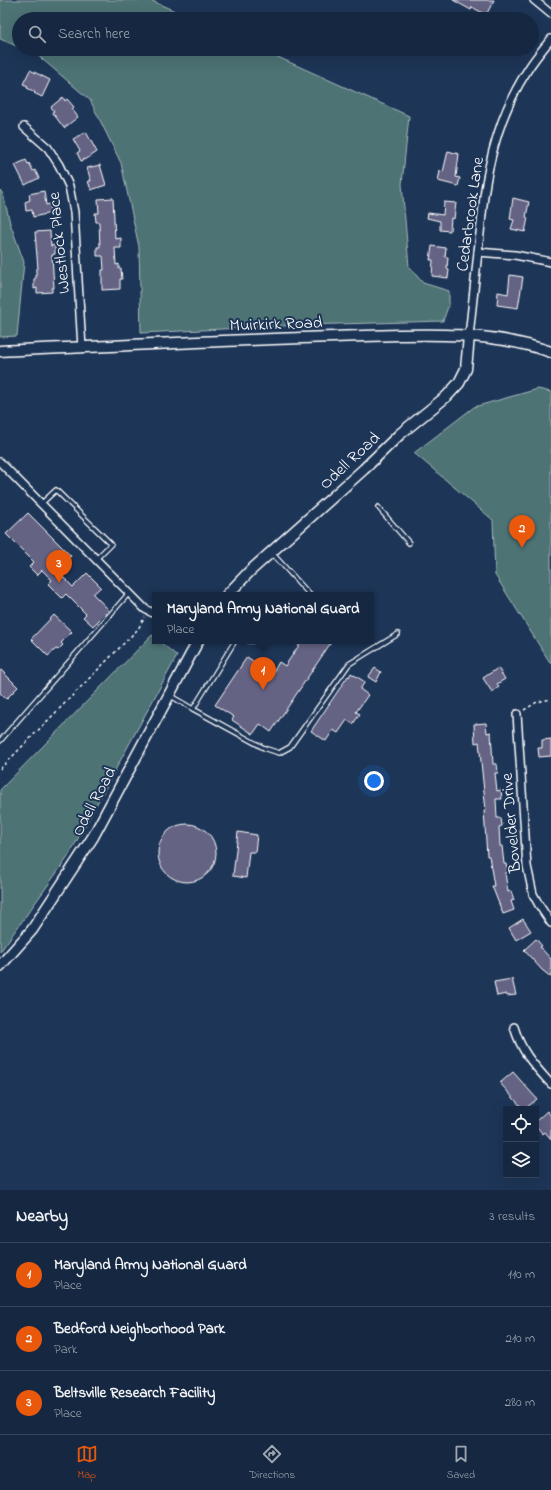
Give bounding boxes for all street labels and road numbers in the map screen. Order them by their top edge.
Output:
street label: Cedarbrook Lane [450,155,491,273]
street label: Westlock Place [42,190,77,295]
street label: Muirkirk Road [229,310,323,339]
street label: Odell Road [314,426,386,496]
street label: Odell Road [66,762,123,841]
street label: Bovelder Drive [495,772,528,875]

